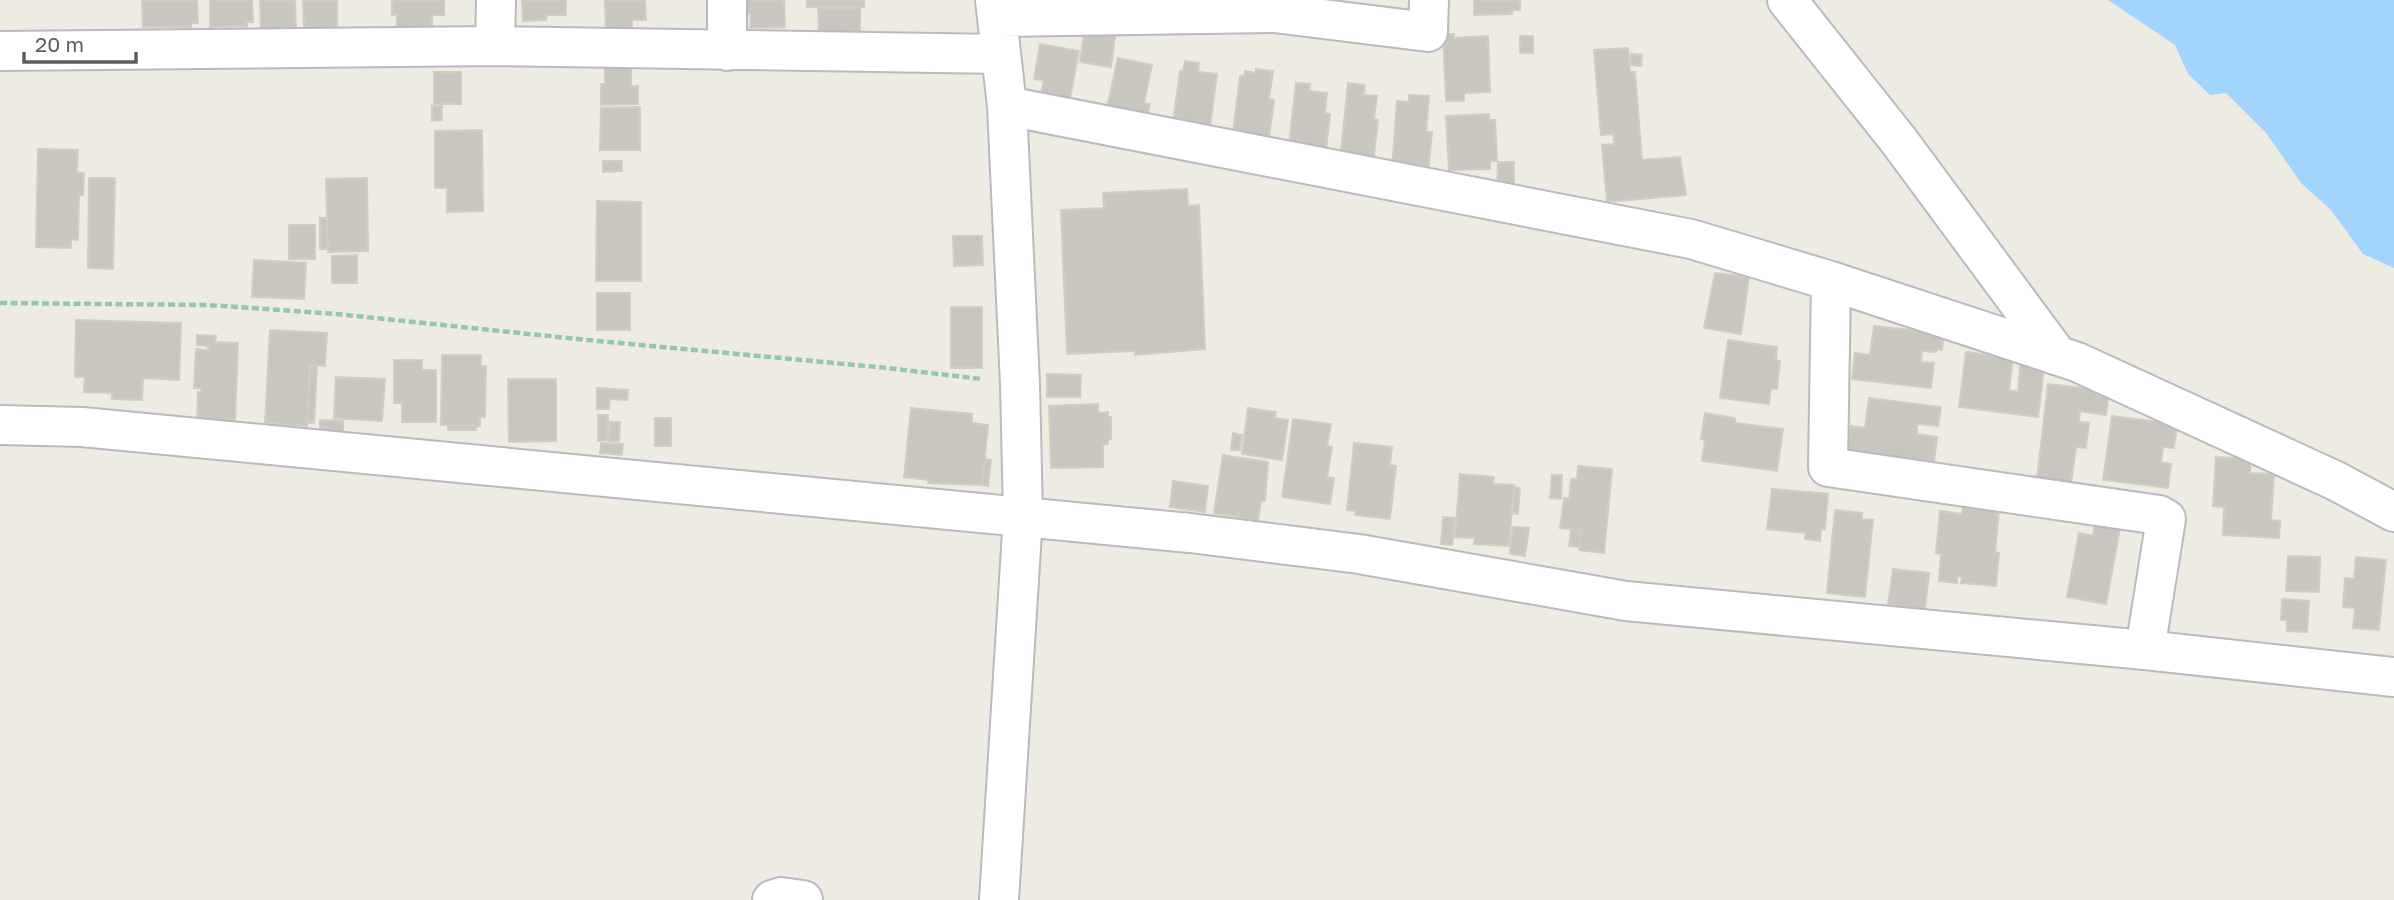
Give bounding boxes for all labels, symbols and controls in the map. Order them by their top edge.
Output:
scale bar [24,21,136,65]
text: 20 m [35,31,84,57]

